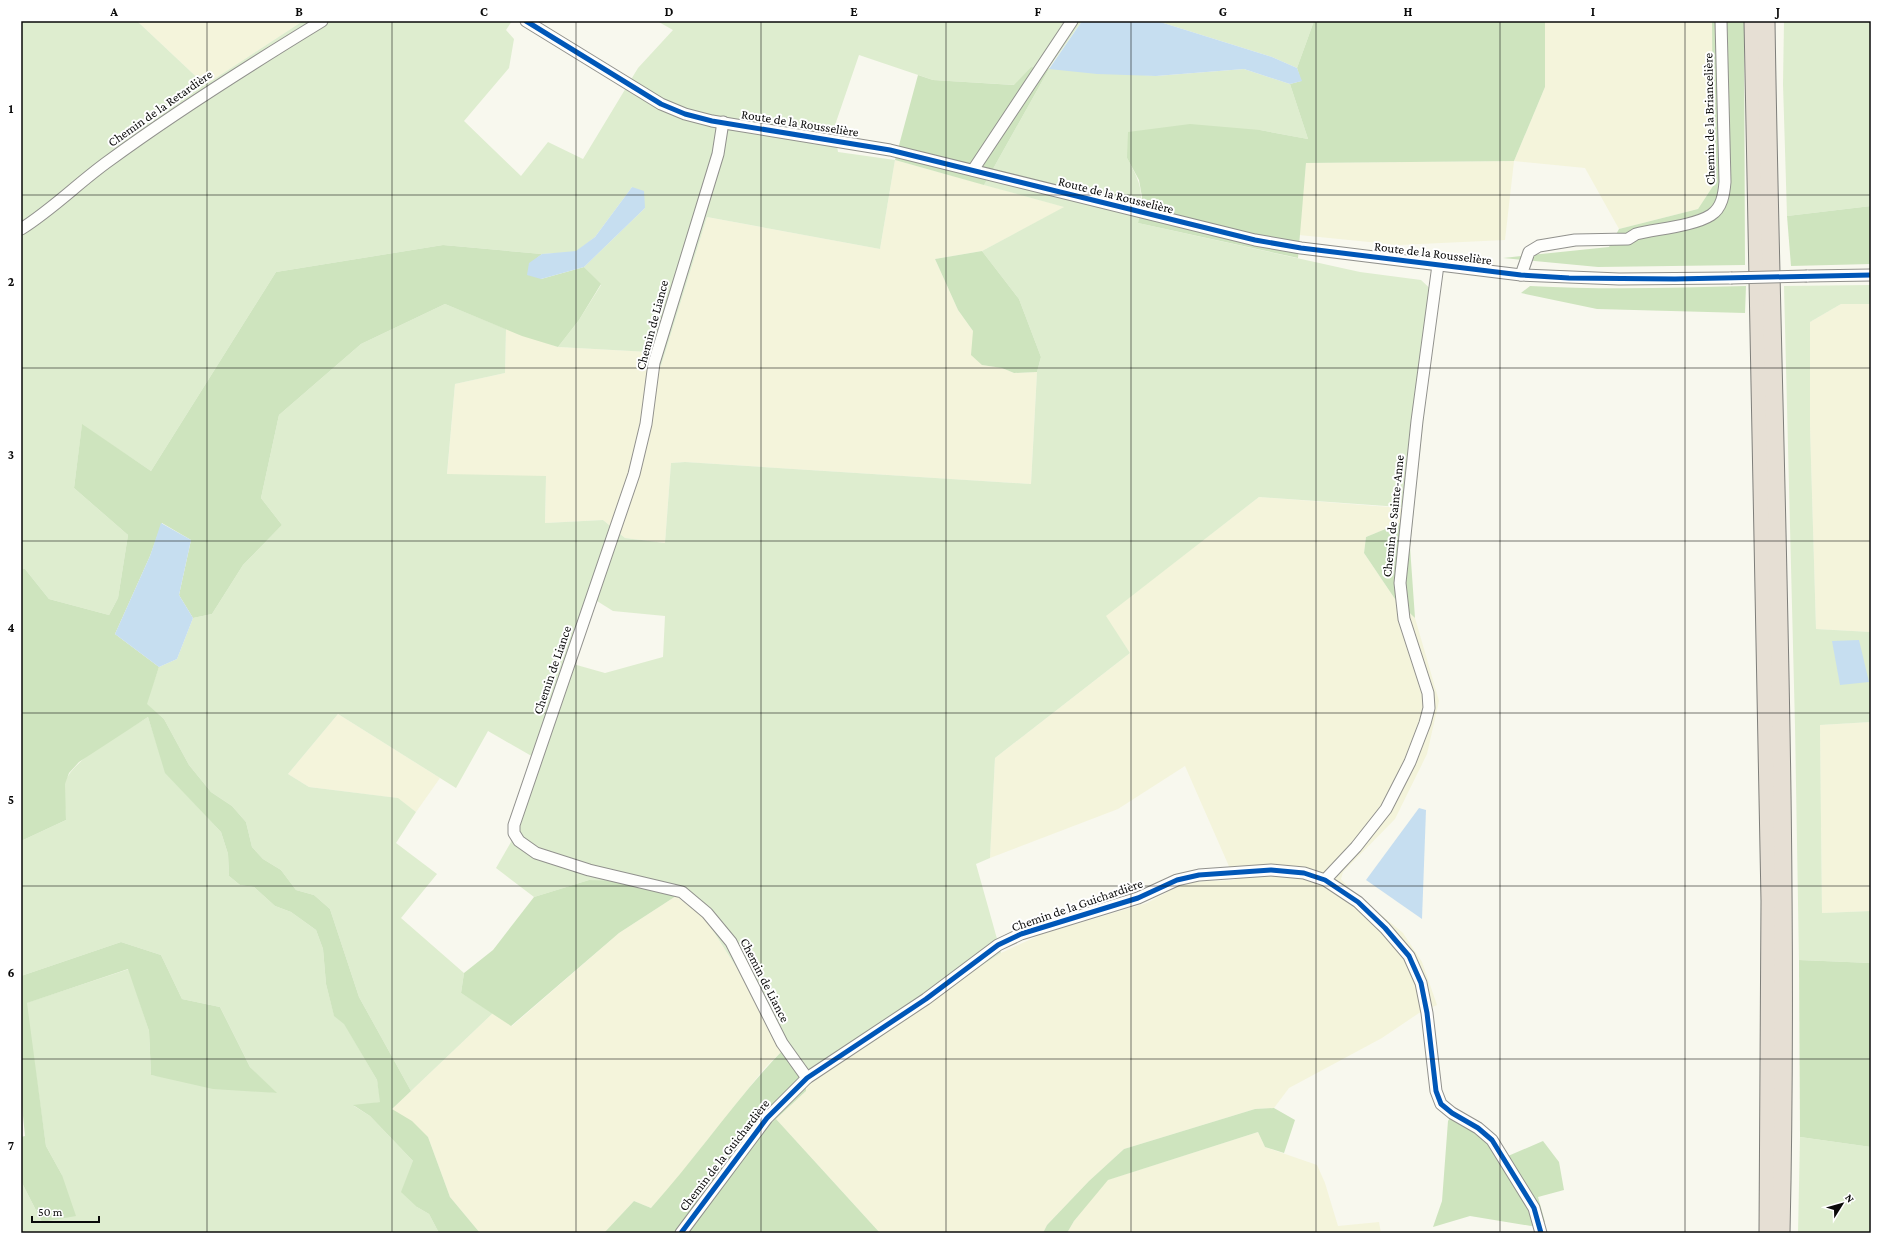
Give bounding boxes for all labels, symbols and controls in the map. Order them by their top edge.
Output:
text: A [109,4,118,19]
text: B [295,4,303,19]
text: C [480,4,488,19]
text: D [665,4,674,19]
text: E [850,4,858,19]
text: F [1035,4,1042,19]
text: G [1219,4,1227,19]
text: H [1404,4,1413,19]
text: I [1591,4,1595,19]
text: J [1774,4,1780,19]
street label: Chemin de la Briancelière [1700,52,1718,185]
street label: Chemin de la Retardière [105,66,215,150]
text: 1 [9,101,14,116]
street label: Route de la Rousselière [740,106,860,140]
street label: Route de la Rousselière [1057,173,1176,217]
street label: Route de la Rousselière [1373,238,1493,268]
text: 2 [8,274,15,289]
street label: Chemin de Liance [633,278,671,372]
text: 3 [8,447,14,462]
street label: Chemin de Sainte-Anne [1379,454,1407,578]
text: 4 [7,620,15,635]
street label: Chemin de Liance [530,624,574,716]
text: 5 [8,792,14,807]
street label: Chemin de la Guichardière [1009,875,1145,935]
street label: Chemin de Liance [737,935,793,1025]
text: 6 [7,965,15,980]
street label: Chemin de la Guichardière [676,1096,772,1214]
text: 7 [8,1138,14,1153]
north arrow [1822,1184,1862,1224]
text: N [1843,1191,1857,1205]
scale bar [32,1198,99,1224]
text: 50 m [38,1205,63,1219]

